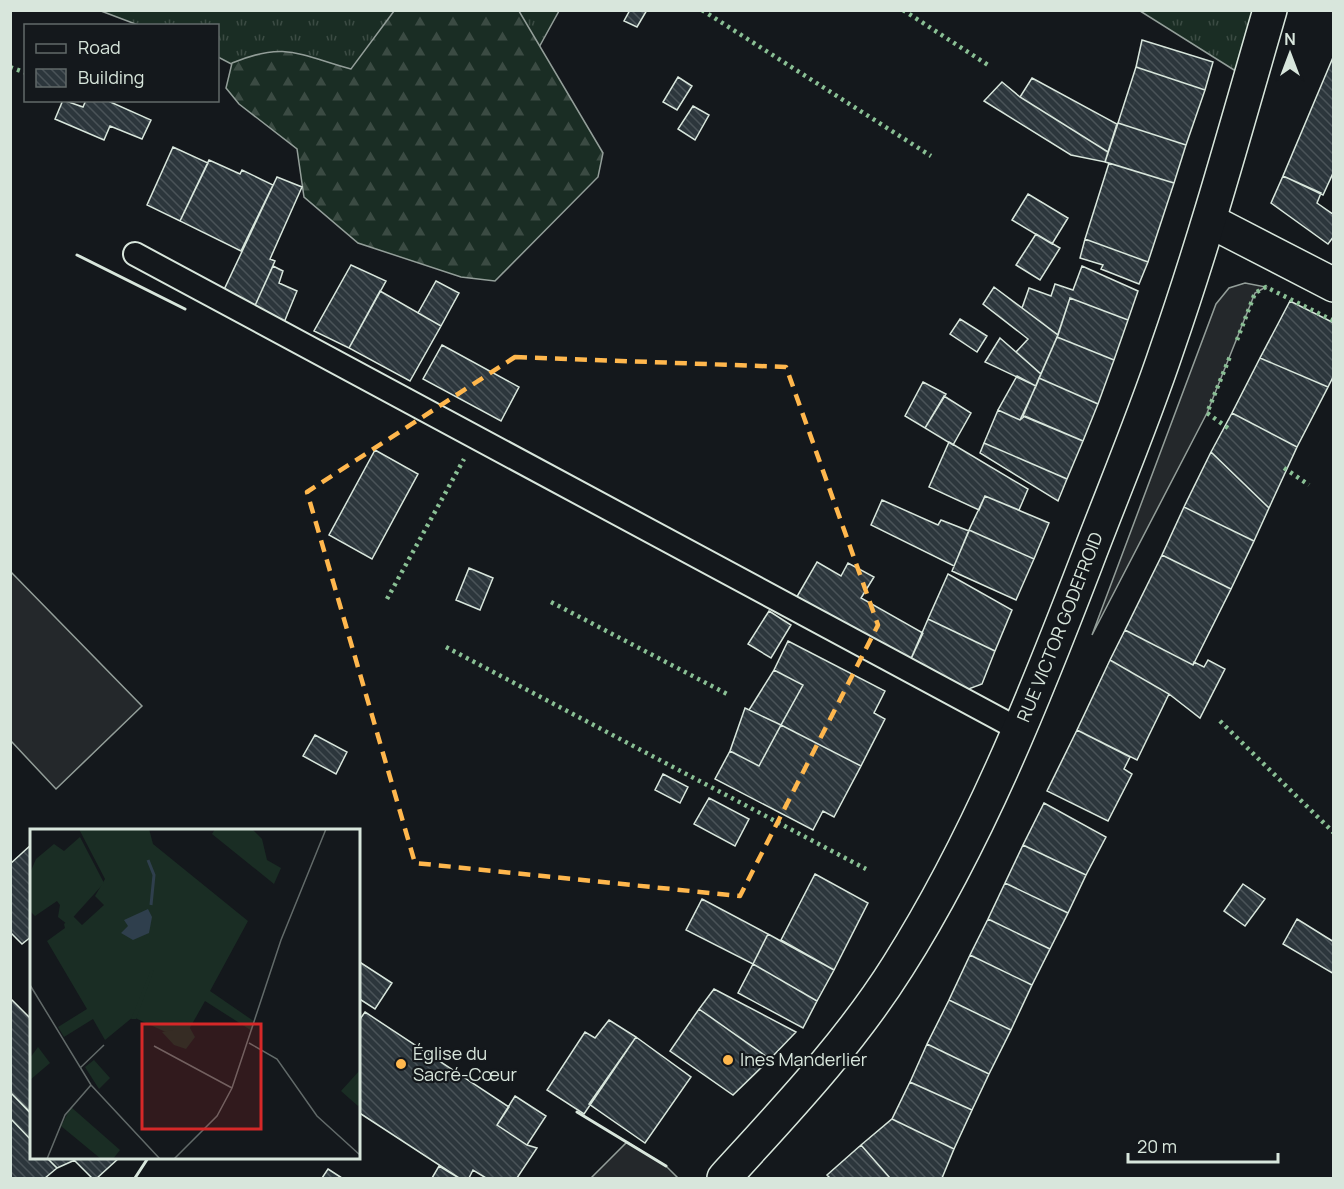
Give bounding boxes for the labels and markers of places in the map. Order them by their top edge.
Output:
place label: Église du Sacré-Cœur [413,1041,518,1086]
place label: Ines Manderlier [740,1047,868,1071]
marker: Ines Manderlier [721,1053,735,1067]
marker: Église du Sacré-Cœur [394,1057,408,1071]

